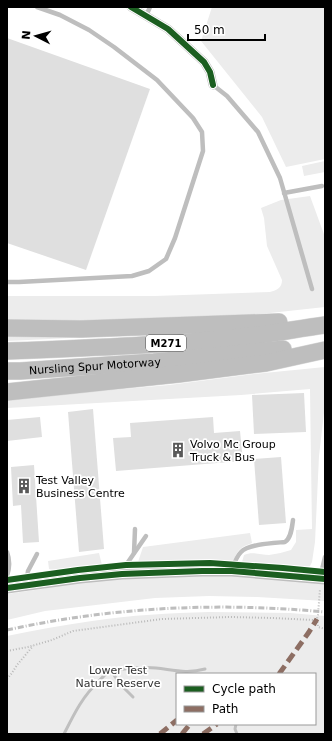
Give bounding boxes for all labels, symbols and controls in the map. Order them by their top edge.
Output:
north arrow [16,16,56,56]
scale bar [188,16,265,42]
text: 50 m [194,23,225,37]
text: N [20,30,33,40]
road number: M271 [146,335,186,351]
street label: Nursling Spur Motorway [28,355,162,377]
place label: Volvo Mc Group Truck & Bus [189,438,276,464]
building icon: Volvo Mc Group Truck & Bus [169,441,187,459]
place label: Test Valley Business Centre [35,474,125,500]
building icon: Test Valley Business Centre [15,477,33,495]
park label: Lower Test Nature Reserve [75,664,161,690]
legend [176,673,316,725]
text: Cycle path [212,682,276,696]
text: Path [212,702,238,716]

